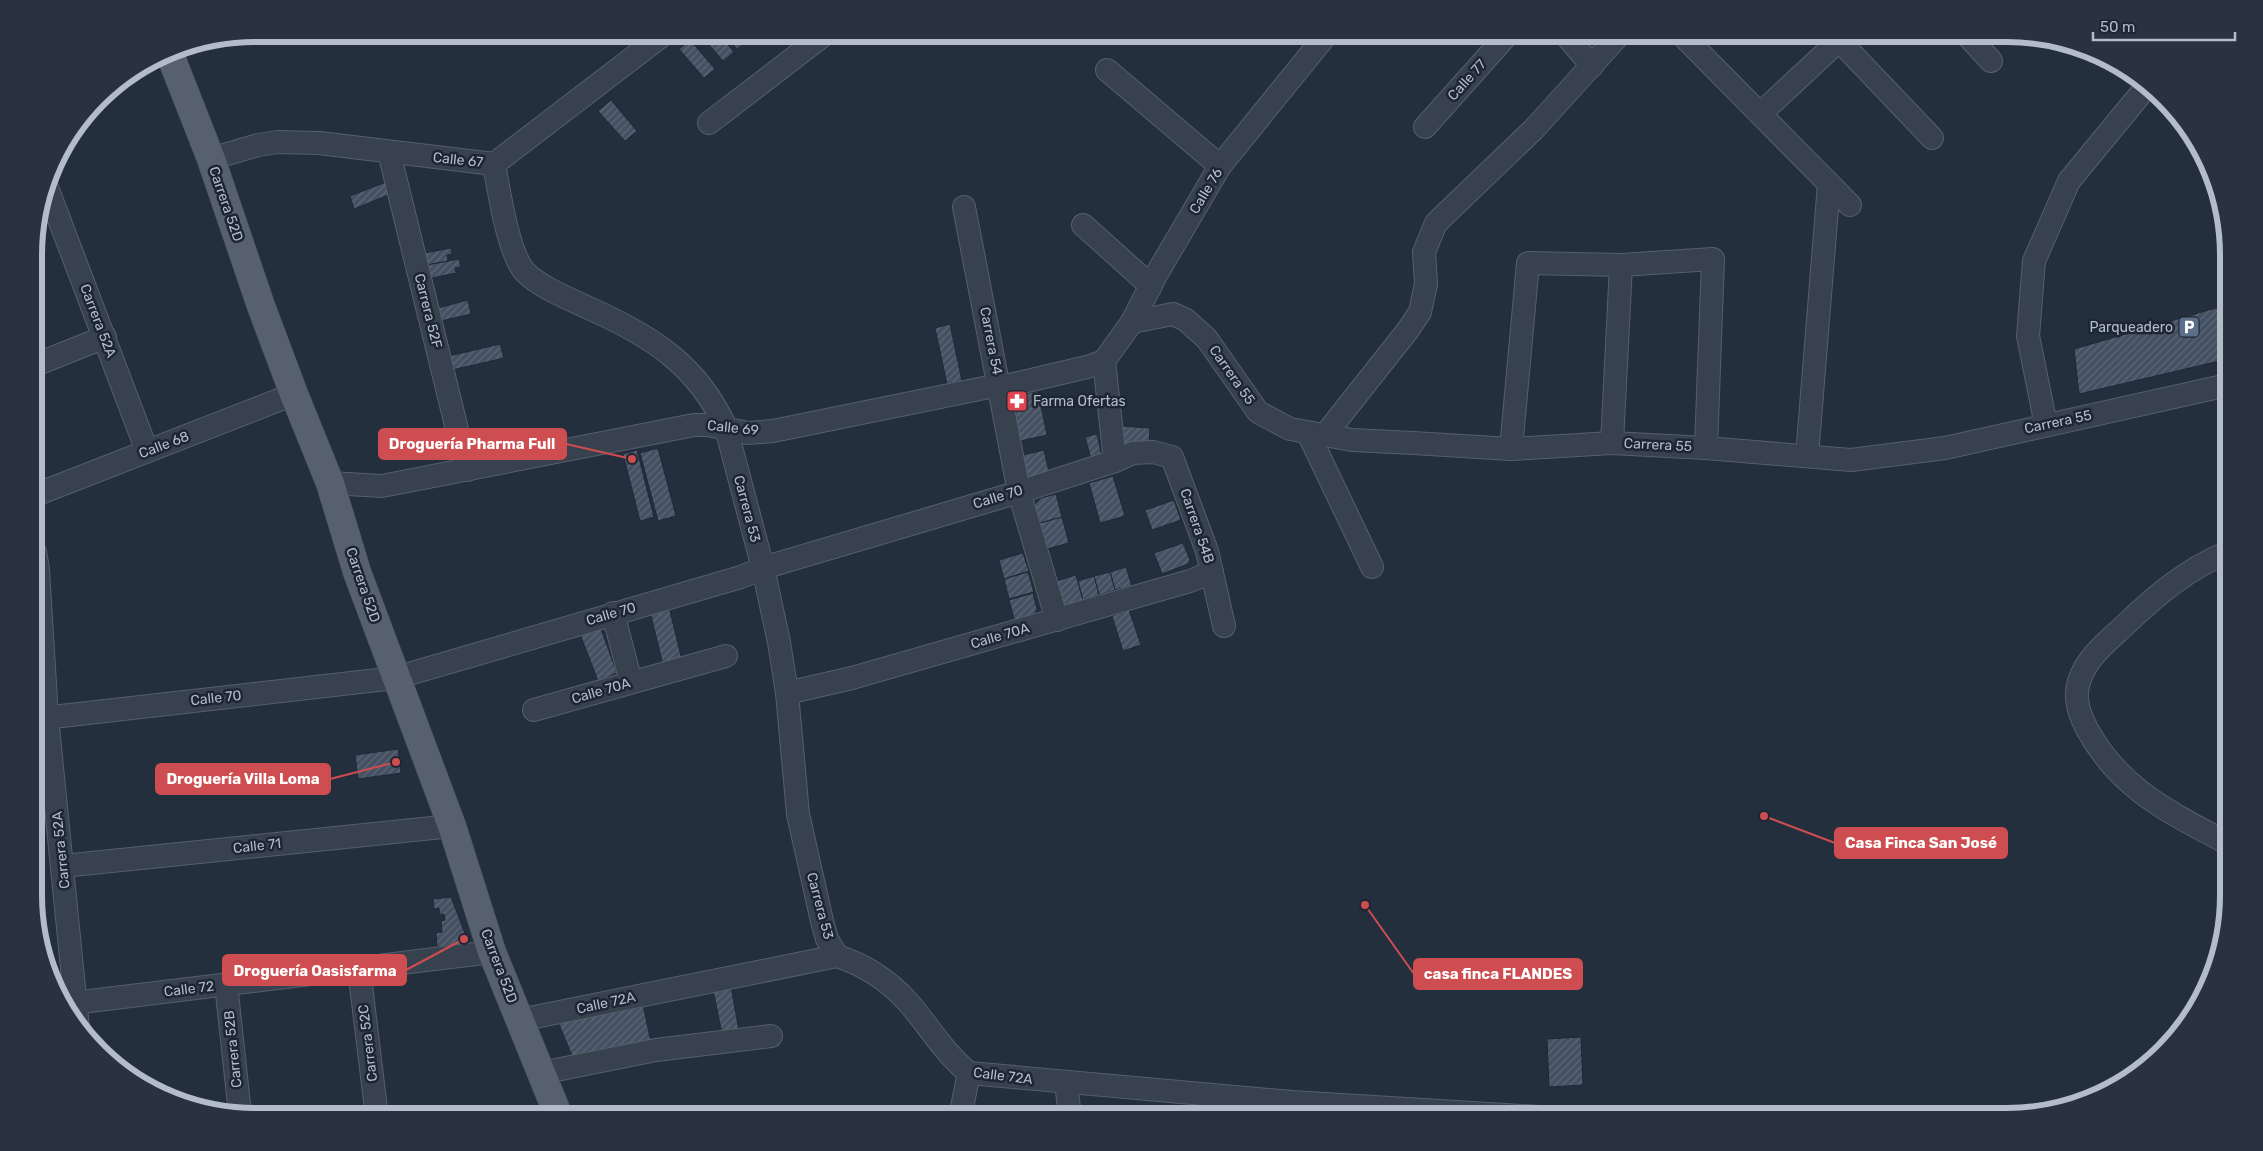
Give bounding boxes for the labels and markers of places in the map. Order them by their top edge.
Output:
parking icon: Parqueadero [2177,315,2201,339]
place label: Parqueadero [2090,319,2173,336]
pharmacy icon: Farma Ofertas [1005,389,1029,413]
place label: Farma Ofertas [1033,393,1126,410]
callout: Droguería Pharma Full [379,429,566,459]
callout: Droguería Villa Loma [156,764,330,794]
callout: Casa Finca San José [1835,828,2007,858]
callout: Droguería Oasisfarma [223,955,406,985]
callout: casa finca FLANDES [1414,959,1582,989]

